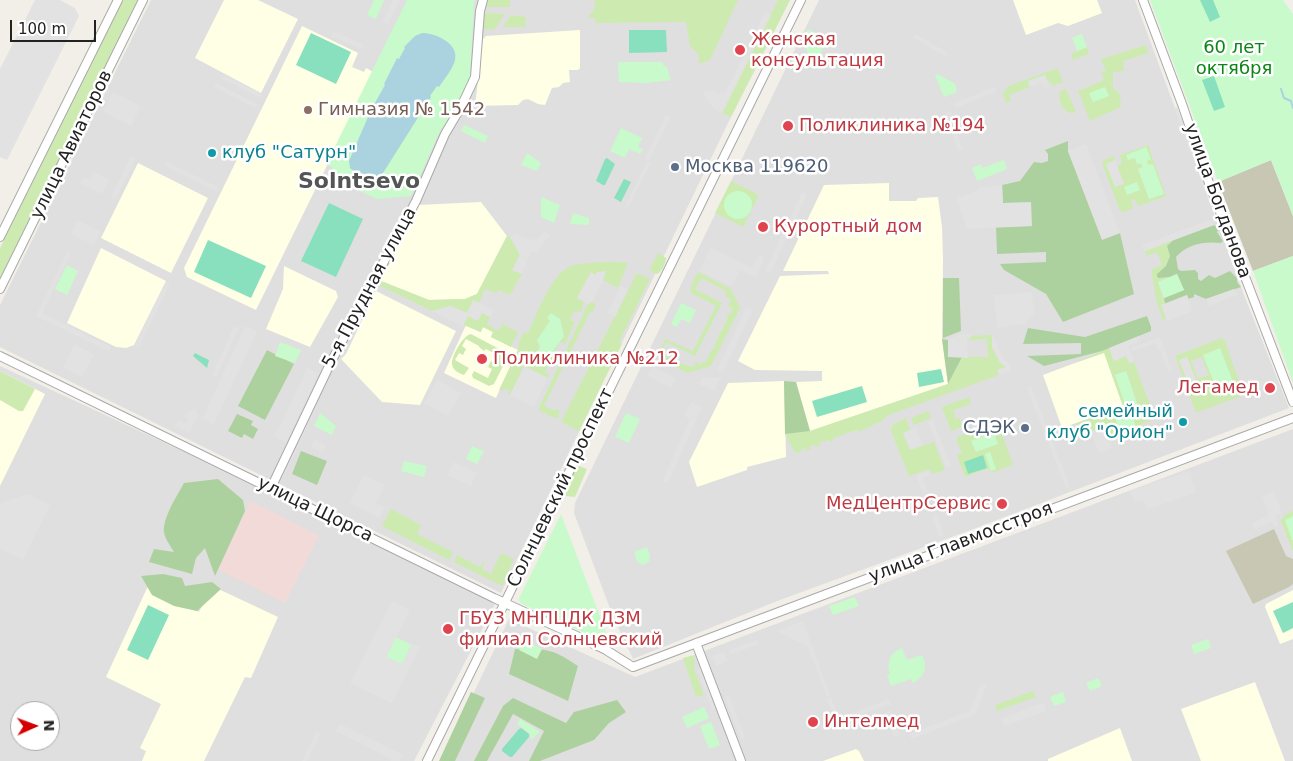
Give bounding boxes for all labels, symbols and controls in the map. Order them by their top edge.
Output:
scale bar [12,10,99,42]
text: 100 m [18,20,66,38]
place label: Женская консультация [751,29,884,72]
park label: 60 лет октября [1196,37,1272,80]
marker: Женская консультация [733,43,747,57]
street label: улица Авиаторов [27,67,117,223]
place label: Гимназия № 1542 [318,99,485,121]
marker: Гимназия № 1542 [302,104,314,116]
place label: Поликлиника №194 [799,115,985,137]
marker: Поликлиника №194 [781,119,795,133]
street label: улица Богданова [1179,120,1255,282]
place label: клуб "Сатурн" [222,142,356,164]
marker: клуб "Сатурн" [206,147,218,159]
place label: Москва 119620 [685,156,828,178]
marker: Москва 119620 [669,161,681,173]
district label: Solntsevo [298,169,420,195]
street label: 5-я Прудная улица [318,204,422,372]
place label: Курортный дом [774,216,922,238]
marker: Курортный дом [756,220,770,234]
place label: Поликлиника №212 [493,348,679,370]
marker: Поликлиника №212 [475,352,489,366]
place label: Легамед [1177,377,1259,399]
marker: Легамед [1263,381,1277,395]
street label: Солнцевский проспект [503,385,619,591]
place label: семейный клуб "Орион" [1047,401,1173,444]
marker: семейный клуб "Орион" [1177,416,1189,428]
place label: СДЭК [963,417,1015,439]
marker: СДЭК [1019,422,1031,434]
street label: улица Щорса [254,473,376,547]
place label: МедЦентрСервис [826,493,991,515]
marker: МедЦентрСервис [995,497,1009,511]
street label: улица Главмосстроя [866,498,1056,588]
place label: ГБУЗ МНПЦДК ДЗМ филиал Солнцевский [459,608,663,650]
marker: ГБУЗ МНПЦДК ДЗМ филиал Солнцевский [441,622,455,636]
north arrow [10,701,60,751]
place label: Интелмед [824,711,919,733]
marker: Интелмед [806,715,820,729]
text: N [41,719,57,732]

